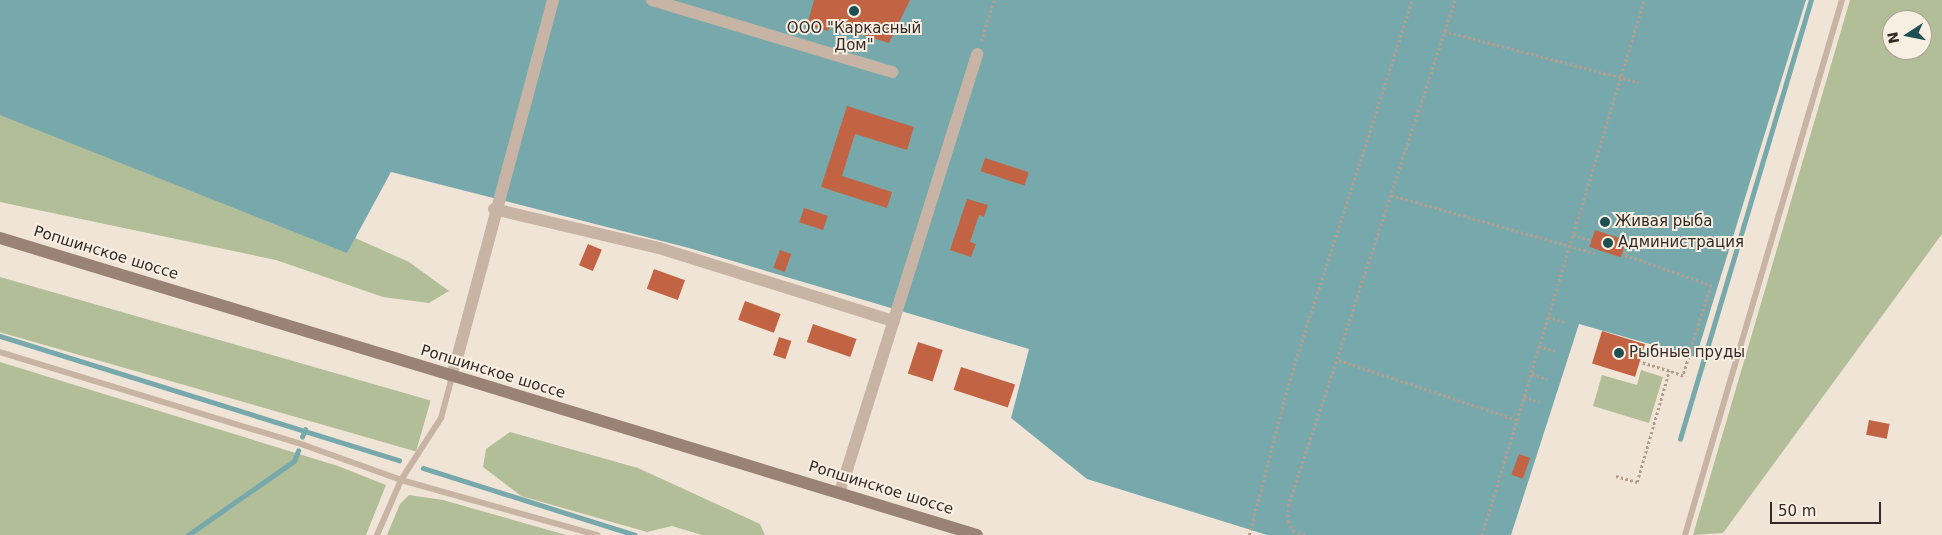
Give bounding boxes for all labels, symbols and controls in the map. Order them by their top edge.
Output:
marker: ООО "Каркасный Дом" [848,5,860,17]
north arrow [1882,10,1932,60]
place label: ООО "Каркасный Дом" [787,19,921,54]
text: N [1884,30,1902,45]
place label: Живая рыба [1615,213,1713,231]
marker: Живая рыба [1599,216,1611,228]
street label: Ропшинское шоссе [31,222,181,284]
place label: Администрация [1618,234,1744,252]
marker: Администрация [1602,237,1614,249]
street label: Ропшинское шоссе [418,341,568,403]
place label: Рыбные пруды [1629,344,1745,362]
marker: Рыбные пруды [1613,347,1625,359]
street label: Ропшинское шоссе [806,457,956,519]
scale bar [1772,492,1883,524]
text: 50 m [1778,502,1816,520]

